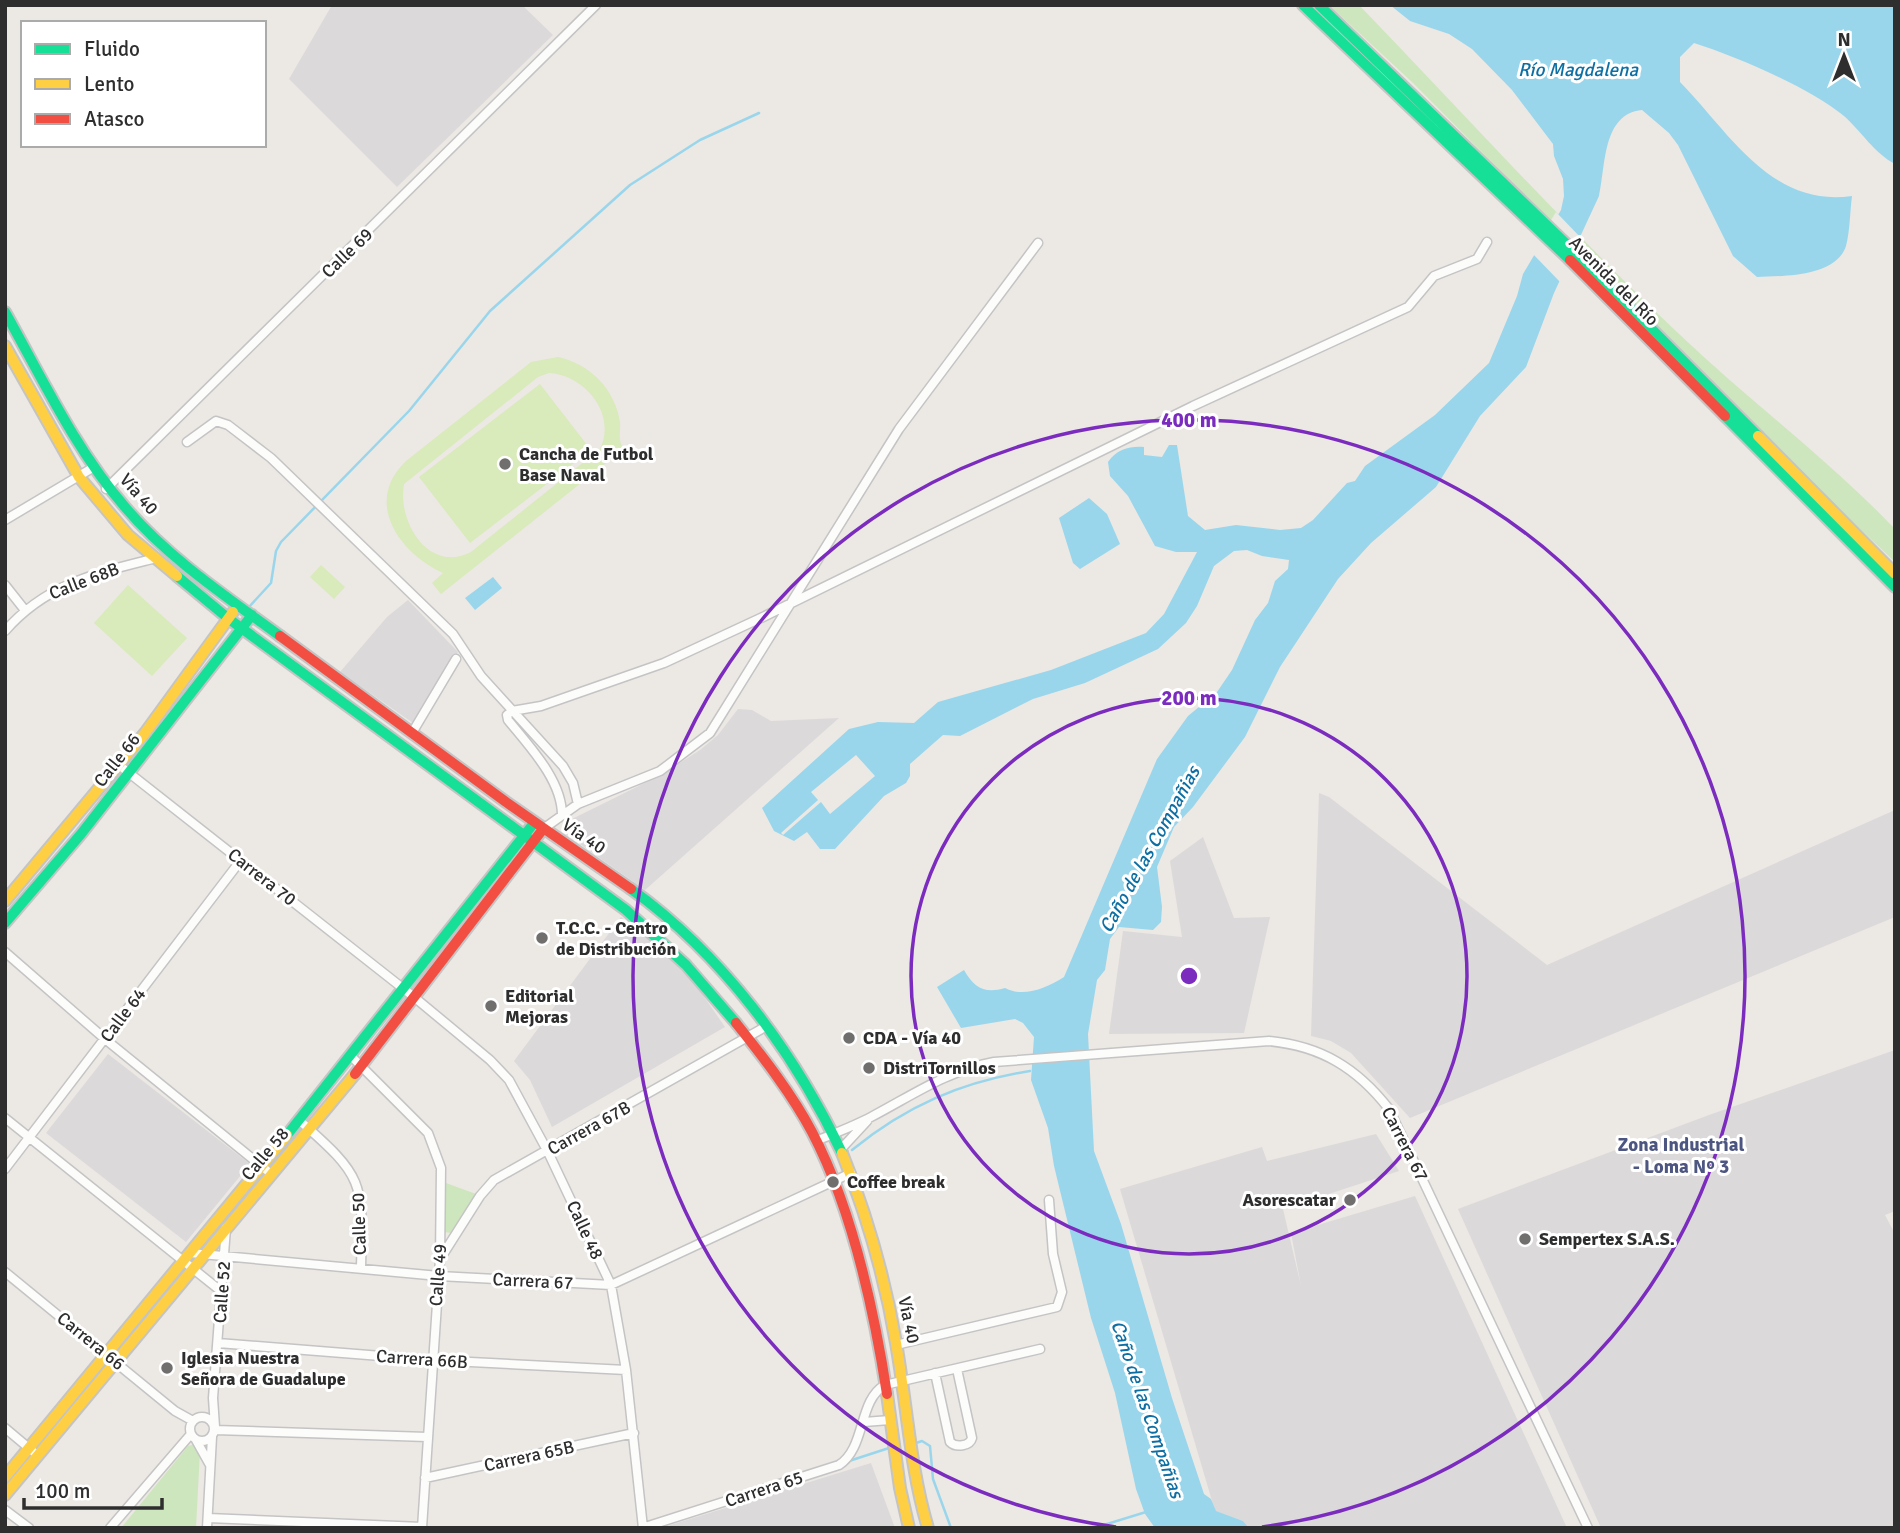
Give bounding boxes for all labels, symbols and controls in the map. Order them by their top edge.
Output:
legend [21,21,266,147]
north arrow [1809,21,1879,91]
text: N [1837,28,1851,52]
text: Fluido [84,36,140,62]
water label: Río Magdalena [1518,58,1639,82]
text: Lento [84,71,134,97]
text: Atasco [84,106,144,132]
street label: Calle 69 [317,223,377,283]
street label: Avenida del Río [1565,232,1663,330]
text: 400 m [1161,407,1217,433]
place label: Cancha de Futbol Base Naval [519,443,654,486]
marker: Cancha de Futbol Base Naval [497,456,513,472]
street label: Vía 40 [115,469,163,519]
street label: Calle 68B [46,558,122,604]
text: 200 m [1161,685,1217,711]
street label: Calle 66 [89,729,145,791]
water label: Caño de las Compañias [1094,761,1206,937]
street label: Vía 40 [558,814,610,858]
street label: Carrera 70 [223,843,301,911]
place label: T.C.C. - Centro de Distribución [556,917,676,960]
marker: T.C.C. - Centro de Distribución [534,930,550,946]
centre of rings [1177,964,1201,988]
street label: Calle 64 [95,983,151,1047]
place label: Editorial Mejoras [505,985,574,1028]
marker: Editorial Mejoras [483,998,499,1014]
place label: CDA - Vía 40 [863,1027,961,1049]
marker: CDA - Vía 40 [841,1030,857,1046]
place label: DistriTornillos [883,1057,996,1079]
marker: DistriTornillos [861,1060,877,1076]
street label: Carrera 67B [544,1096,635,1160]
street label: Carrera 67 [1377,1103,1433,1185]
street label: Calle 58 [236,1123,294,1185]
district label: Zona Industrial - Loma Nº 3 [1618,1133,1744,1179]
place label: Coffee break [847,1171,946,1193]
marker: Coffee break [825,1174,841,1190]
place label: Asorescatar [1243,1189,1337,1211]
street label: Calle 50 [347,1192,371,1256]
marker: Asorescatar [1342,1192,1358,1208]
street label: Calle 48 [562,1197,608,1263]
place label: Sempertex S.A.S. [1539,1228,1675,1250]
marker: Sempertex S.A.S. [1517,1231,1533,1247]
street label: Calle 49 [425,1243,451,1307]
street label: Calle 52 [209,1260,235,1324]
street label: Carrera 67 [492,1268,574,1294]
street label: Vía 40 [893,1294,925,1346]
street label: Carrera 66 [53,1307,129,1375]
water label: Caño de las Compañias [1105,1317,1189,1503]
street label: Carrera 66B [375,1345,469,1373]
place label: Iglesia Nuestra Señora de Guadalupe [181,1347,346,1390]
marker: Iglesia Nuestra Señora de Guadalupe [159,1360,175,1376]
street label: Carrera 65B [482,1436,576,1476]
scale bar [24,1466,163,1510]
street label: Carrera 65 [722,1466,806,1512]
text: 100 m [35,1478,90,1504]

